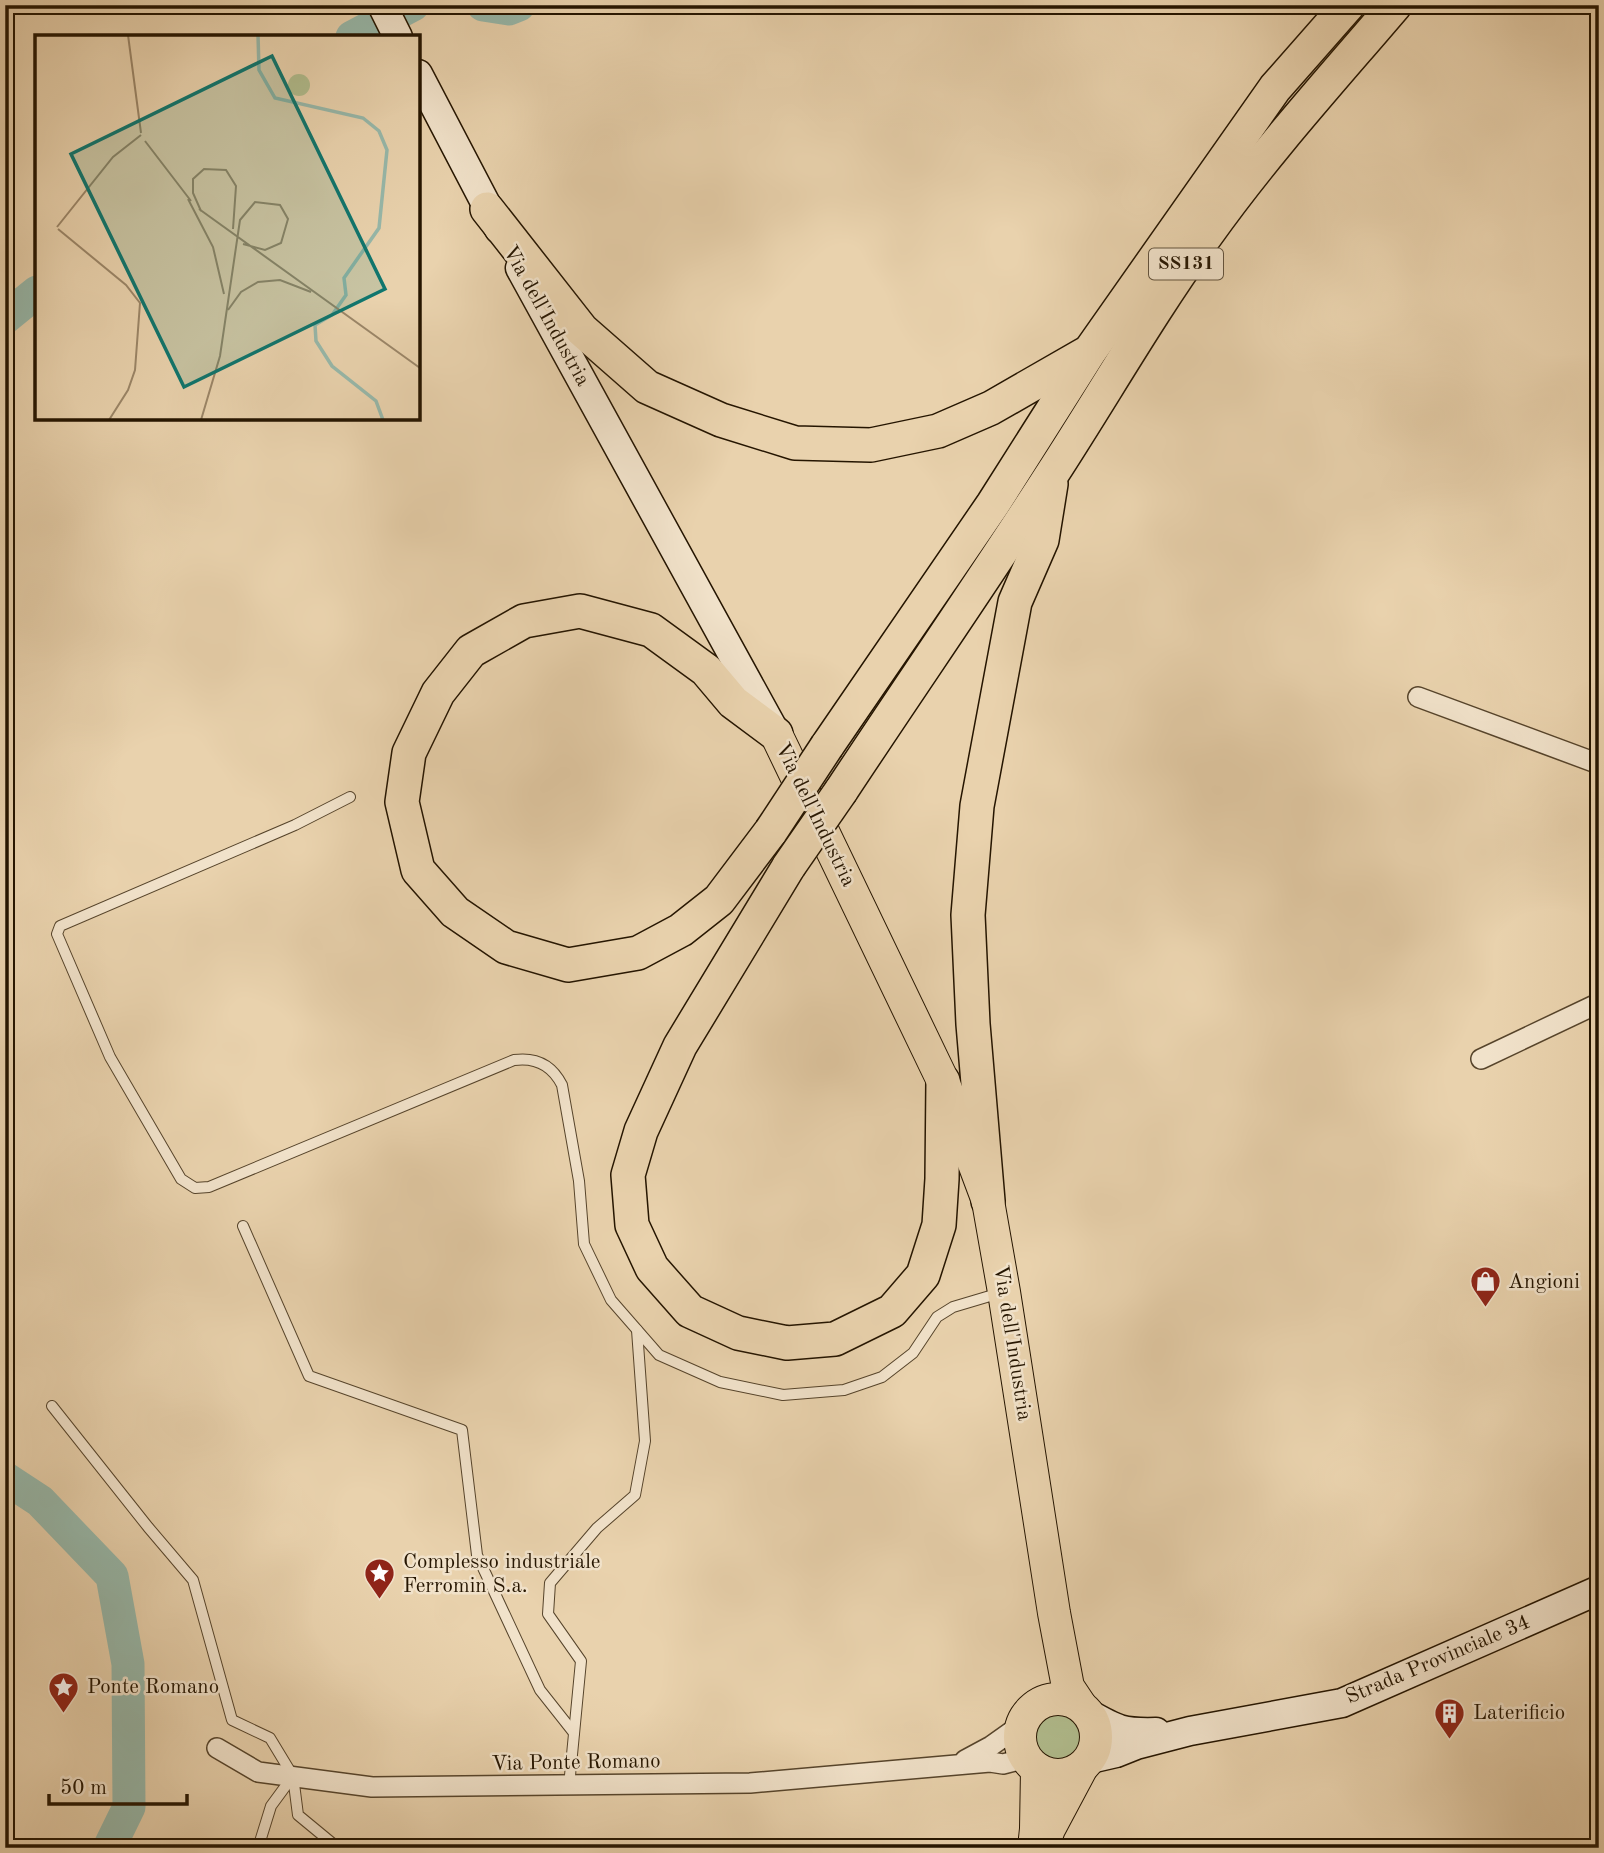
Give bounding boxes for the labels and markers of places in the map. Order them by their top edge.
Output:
shop icon: Angioni [1468,1265,1502,1309]
place label: Angioni [1508,1272,1580,1293]
place label: Complesso industriale Ferromin S.a. [403,1552,601,1597]
place icon: Complesso industriale Ferromin S.a. [363,1557,397,1601]
place icon: Ponte Romano [47,1670,81,1714]
place label: Ponte Romano [87,1677,219,1698]
building icon: Laterificio [1433,1696,1467,1740]
place label: Laterificio [1473,1703,1565,1724]

